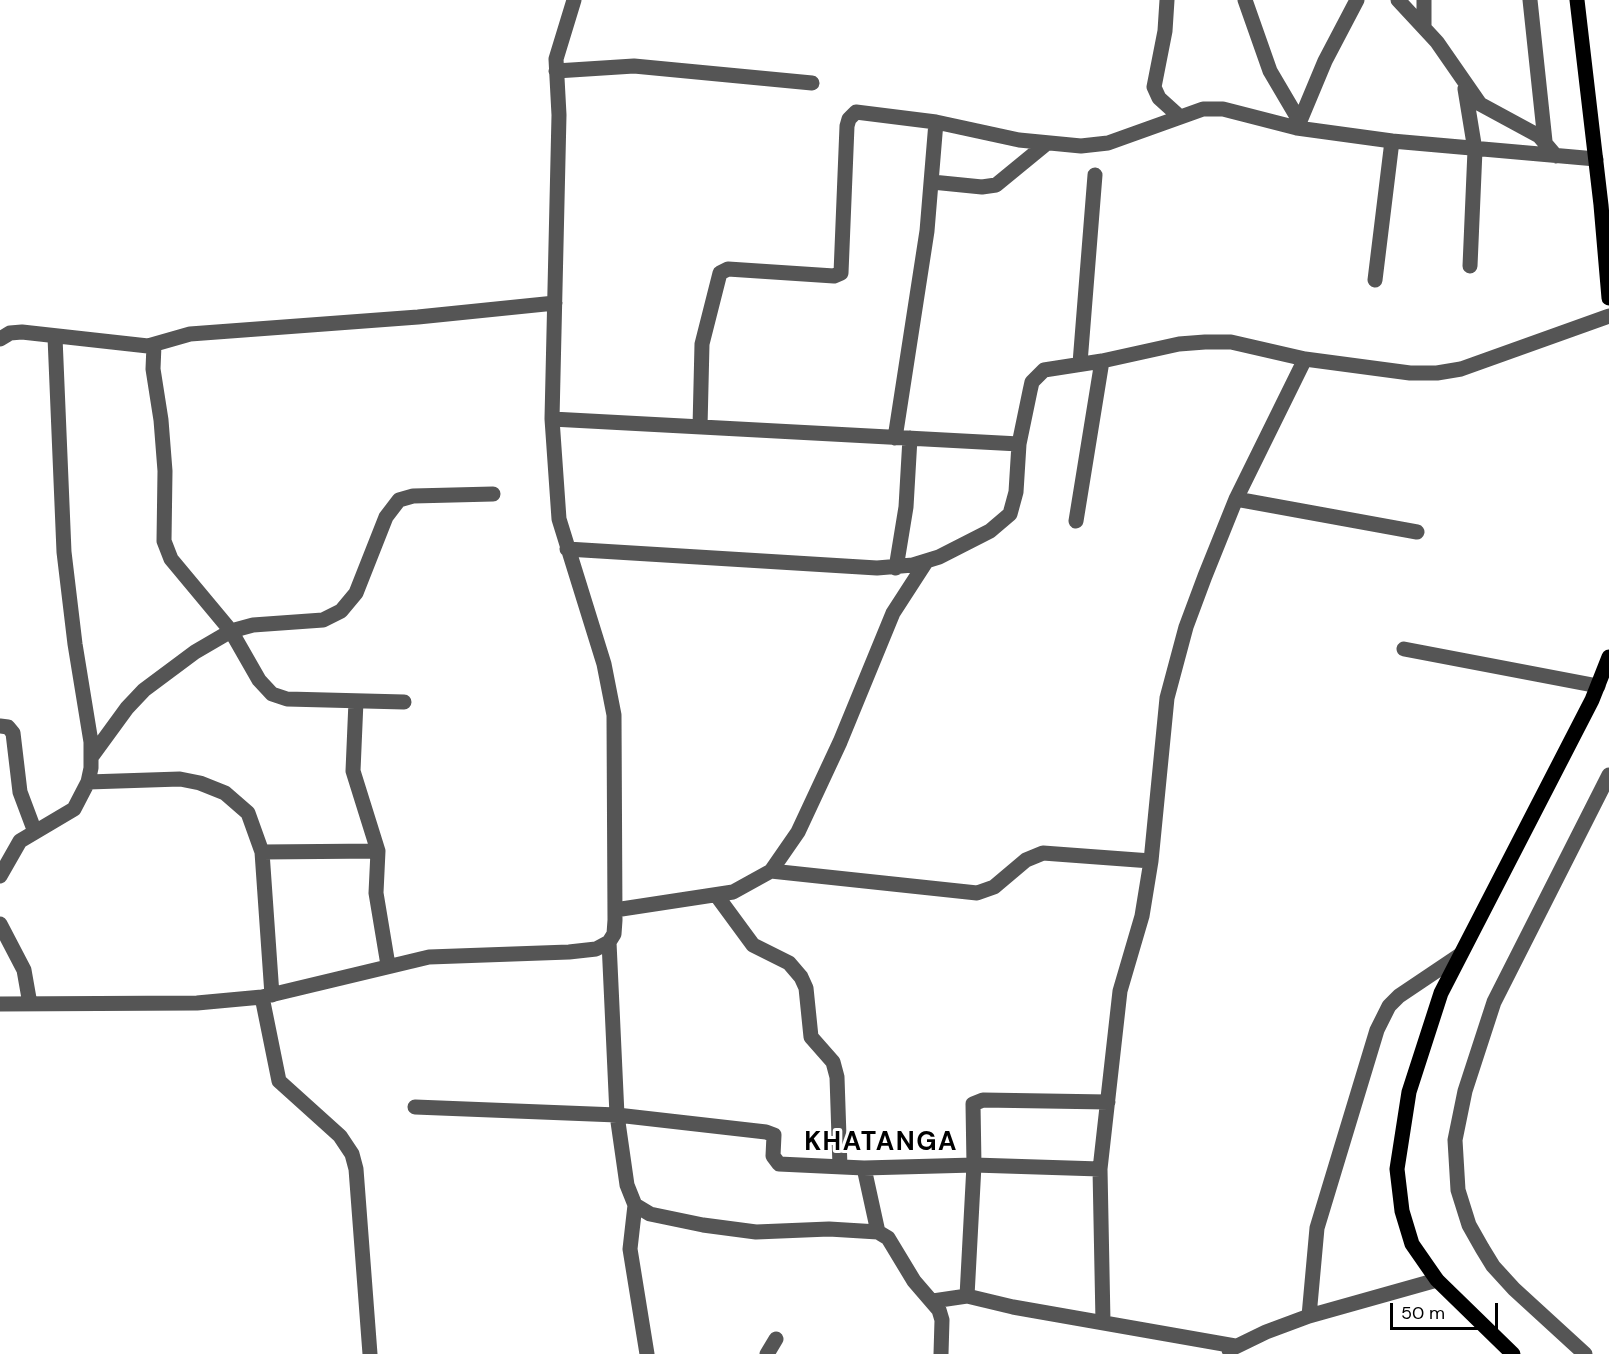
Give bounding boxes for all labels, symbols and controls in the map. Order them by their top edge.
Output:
district label: KHATANGA [804,1127,958,1159]
scale bar [1393,1291,1501,1329]
text: 50 m [1401,1301,1445,1325]

